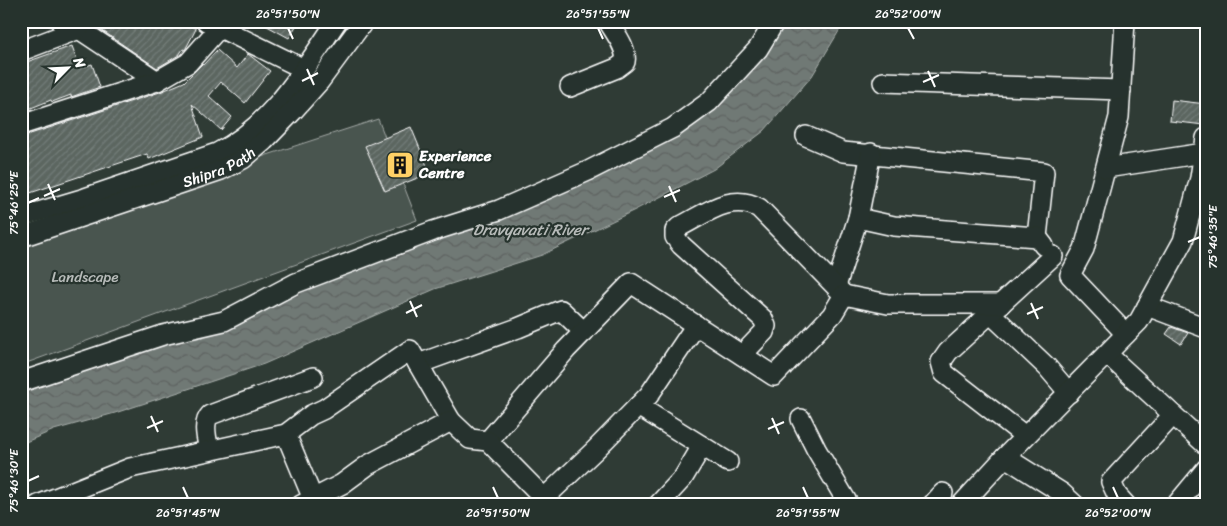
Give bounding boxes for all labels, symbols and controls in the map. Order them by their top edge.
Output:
text: 26°51'50"N [256,3,321,25]
text: 26°51'55"N [566,3,631,25]
text: 26°52'00"N [875,3,942,25]
north arrow [42,42,92,92]
text: N [66,52,93,73]
street label: Shipra Path [179,140,262,195]
place label: Experience Centre [418,143,492,186]
building icon: Experience Centre [385,150,415,180]
text: 75°46'25"E [3,170,25,235]
text: 75°46'35"E [1202,204,1224,269]
water label: Dravyavati River [473,215,591,244]
park label: Landscape [52,264,118,290]
text: 75°46'30"E [3,448,25,513]
text: 26°51'45"N [156,502,221,524]
text: 26°51'50"N [466,502,531,524]
text: 26°51'55"N [776,502,841,524]
text: 26°52'00"N [1085,502,1152,524]

